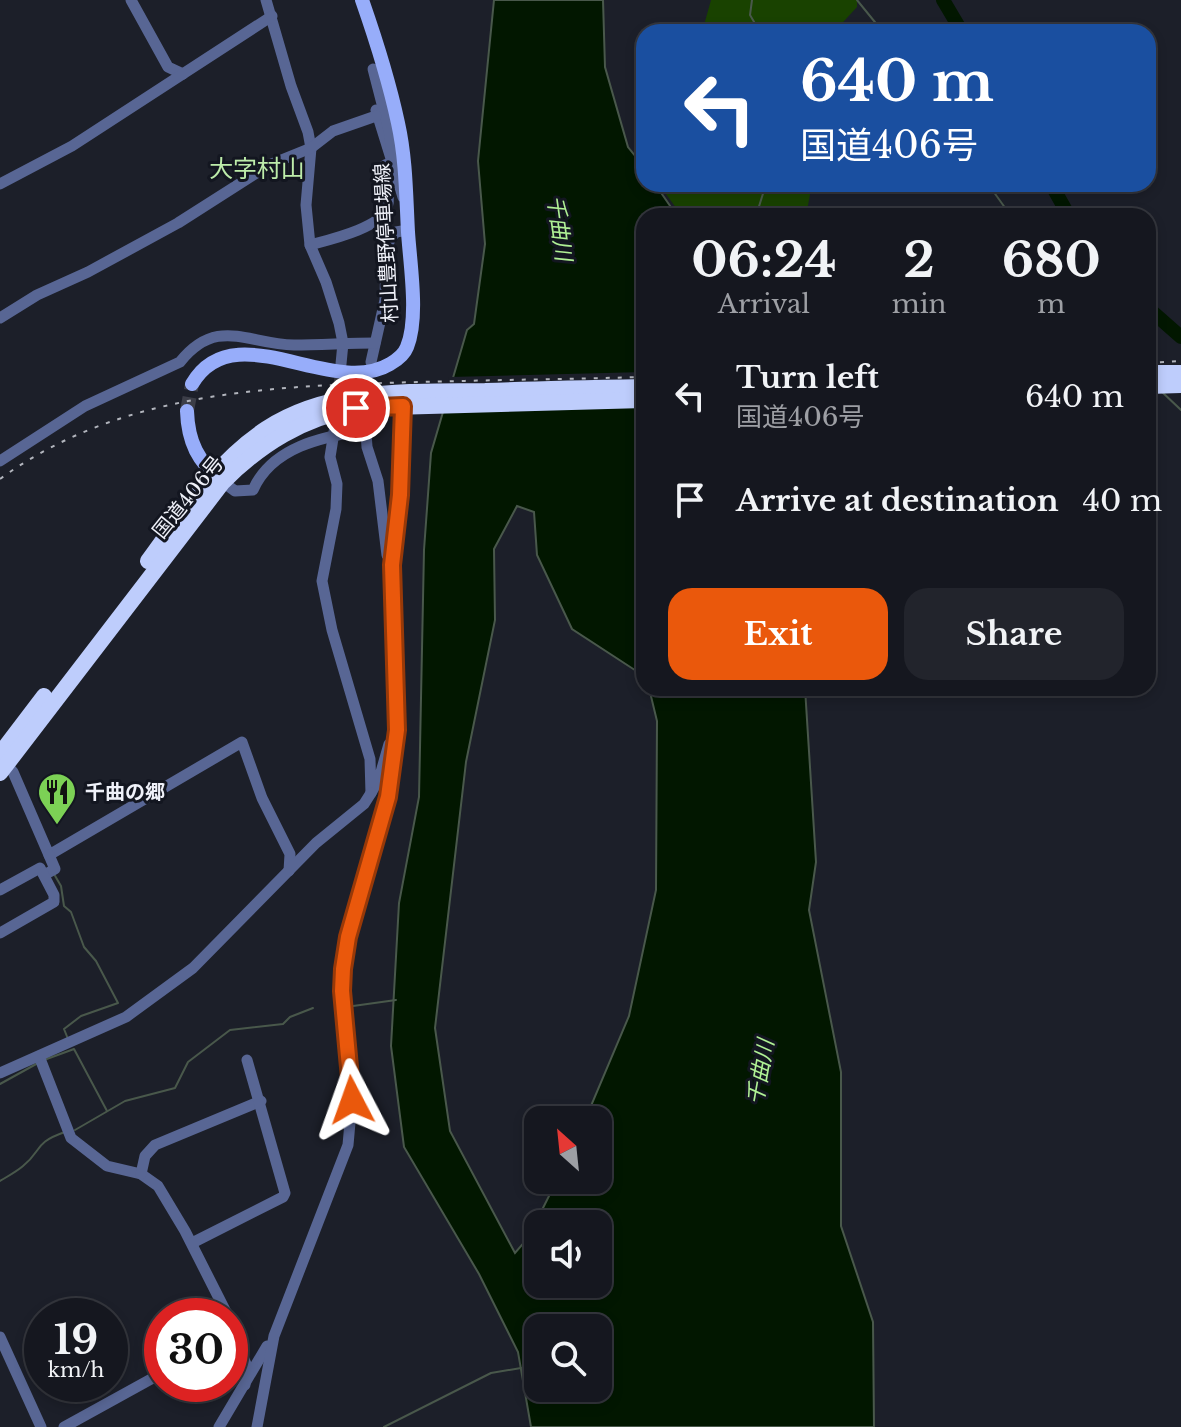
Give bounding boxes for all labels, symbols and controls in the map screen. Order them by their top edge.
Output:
text: 640 m [800,47,994,116]
icon: left [668,56,772,160]
text: 国道406号 [800,123,978,168]
district label: 大字村山 [209,154,305,183]
street label: 村山豊野停車場線 [370,162,402,324]
water label: 千曲川 [542,194,578,265]
text: 06:24 [691,230,837,290]
text: 2 [904,230,935,290]
text: 680 [1002,230,1101,290]
text: Arrival [718,288,810,320]
text: min [892,288,946,320]
text: m [1037,288,1065,320]
text: Turn left [736,359,879,396]
pin [322,374,390,442]
icon: left [668,374,712,418]
text: 640 m [1025,378,1124,415]
icon: arrive [334,386,378,430]
text: 国道406号 [736,401,865,433]
street label: 国道406号 [148,451,228,543]
icon: arrive [668,478,712,522]
text: Arrive at destination [736,482,1059,519]
text: 40 m [1083,482,1162,519]
button: Exit [668,588,888,680]
button: Share [904,588,1124,680]
restaurant icon: 千曲の郷 [36,771,78,826]
place label: 千曲の郷 [85,780,165,804]
water label: 千曲川 [741,1035,780,1107]
position arrow [310,1058,394,1142]
north arrow [524,1106,612,1194]
map controls [524,1106,612,1402]
button: sound [524,1210,612,1298]
speed limit sign: 30 [144,1298,248,1402]
button: search [524,1314,612,1402]
text: 19 [54,1315,98,1365]
text: km/h [48,1358,104,1382]

